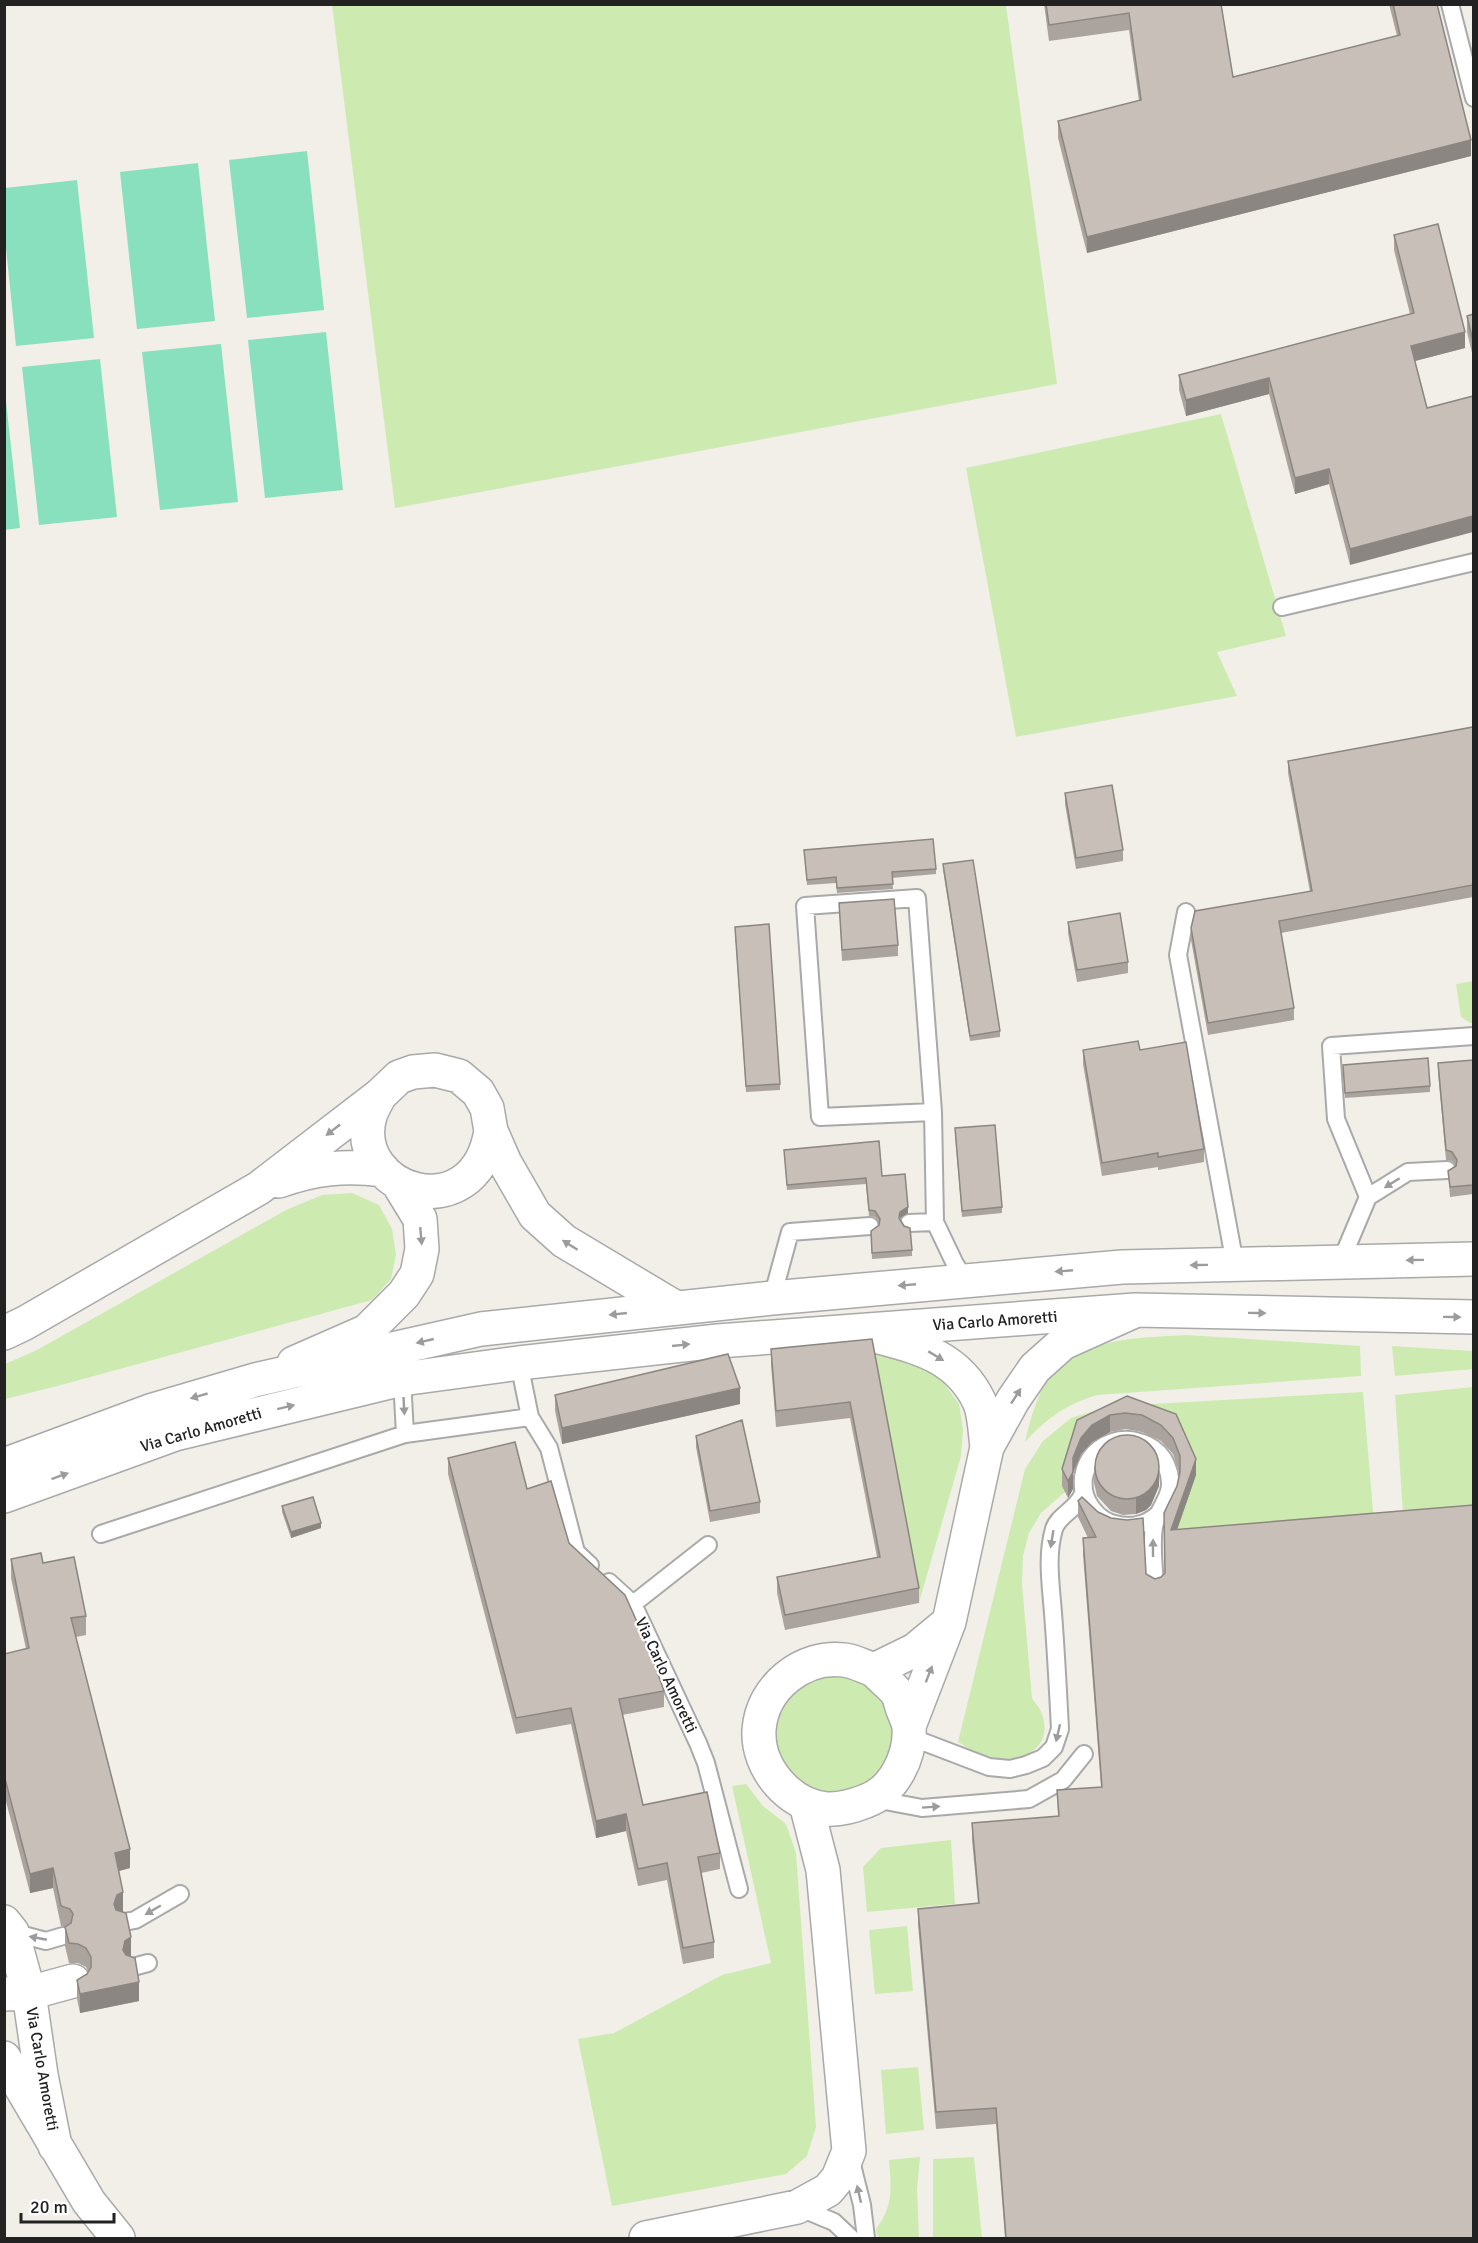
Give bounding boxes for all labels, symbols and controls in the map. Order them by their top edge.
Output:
one-way arrow [326,1124,341,1136]
one-way arrow [1384,1177,1400,1188]
one-way arrow [416,1227,426,1246]
one-way arrow [562,1239,579,1250]
one-way arrow [1406,1255,1425,1265]
one-way arrow [1190,1260,1209,1270]
one-way arrow [1054,1266,1073,1276]
one-way arrow [897,1280,916,1290]
street label: Via Carlo Amoretti [932,1307,1058,1335]
one-way arrow [1247,1308,1266,1318]
one-way arrow [608,1309,627,1319]
one-way arrow [1442,1312,1461,1322]
one-way arrow [416,1337,434,1347]
one-way arrow [672,1340,691,1350]
one-way arrow [928,1351,944,1362]
one-way arrow [1010,1388,1021,1404]
one-way arrow [190,1392,208,1402]
one-way arrow [399,1397,408,1416]
one-way arrow [277,1402,295,1412]
street label: Via Carlo Amoretti [138,1403,264,1457]
one-way arrow [51,1470,69,1480]
one-way arrow [1048,1530,1057,1549]
one-way arrow [1148,1539,1158,1558]
street label: Via Carlo Amoretti [630,1614,702,1736]
one-way arrow [925,1665,934,1683]
one-way arrow [1053,1724,1062,1743]
one-way arrow [921,1802,940,1811]
one-way arrow [145,1904,161,1915]
one-way arrow [28,1933,47,1942]
street label: Via Carlo Amoretti [21,2006,63,2132]
one-way arrow [854,2185,864,2204]
scale bar [21,2186,114,2224]
text: 20 m [30,2196,68,2218]

